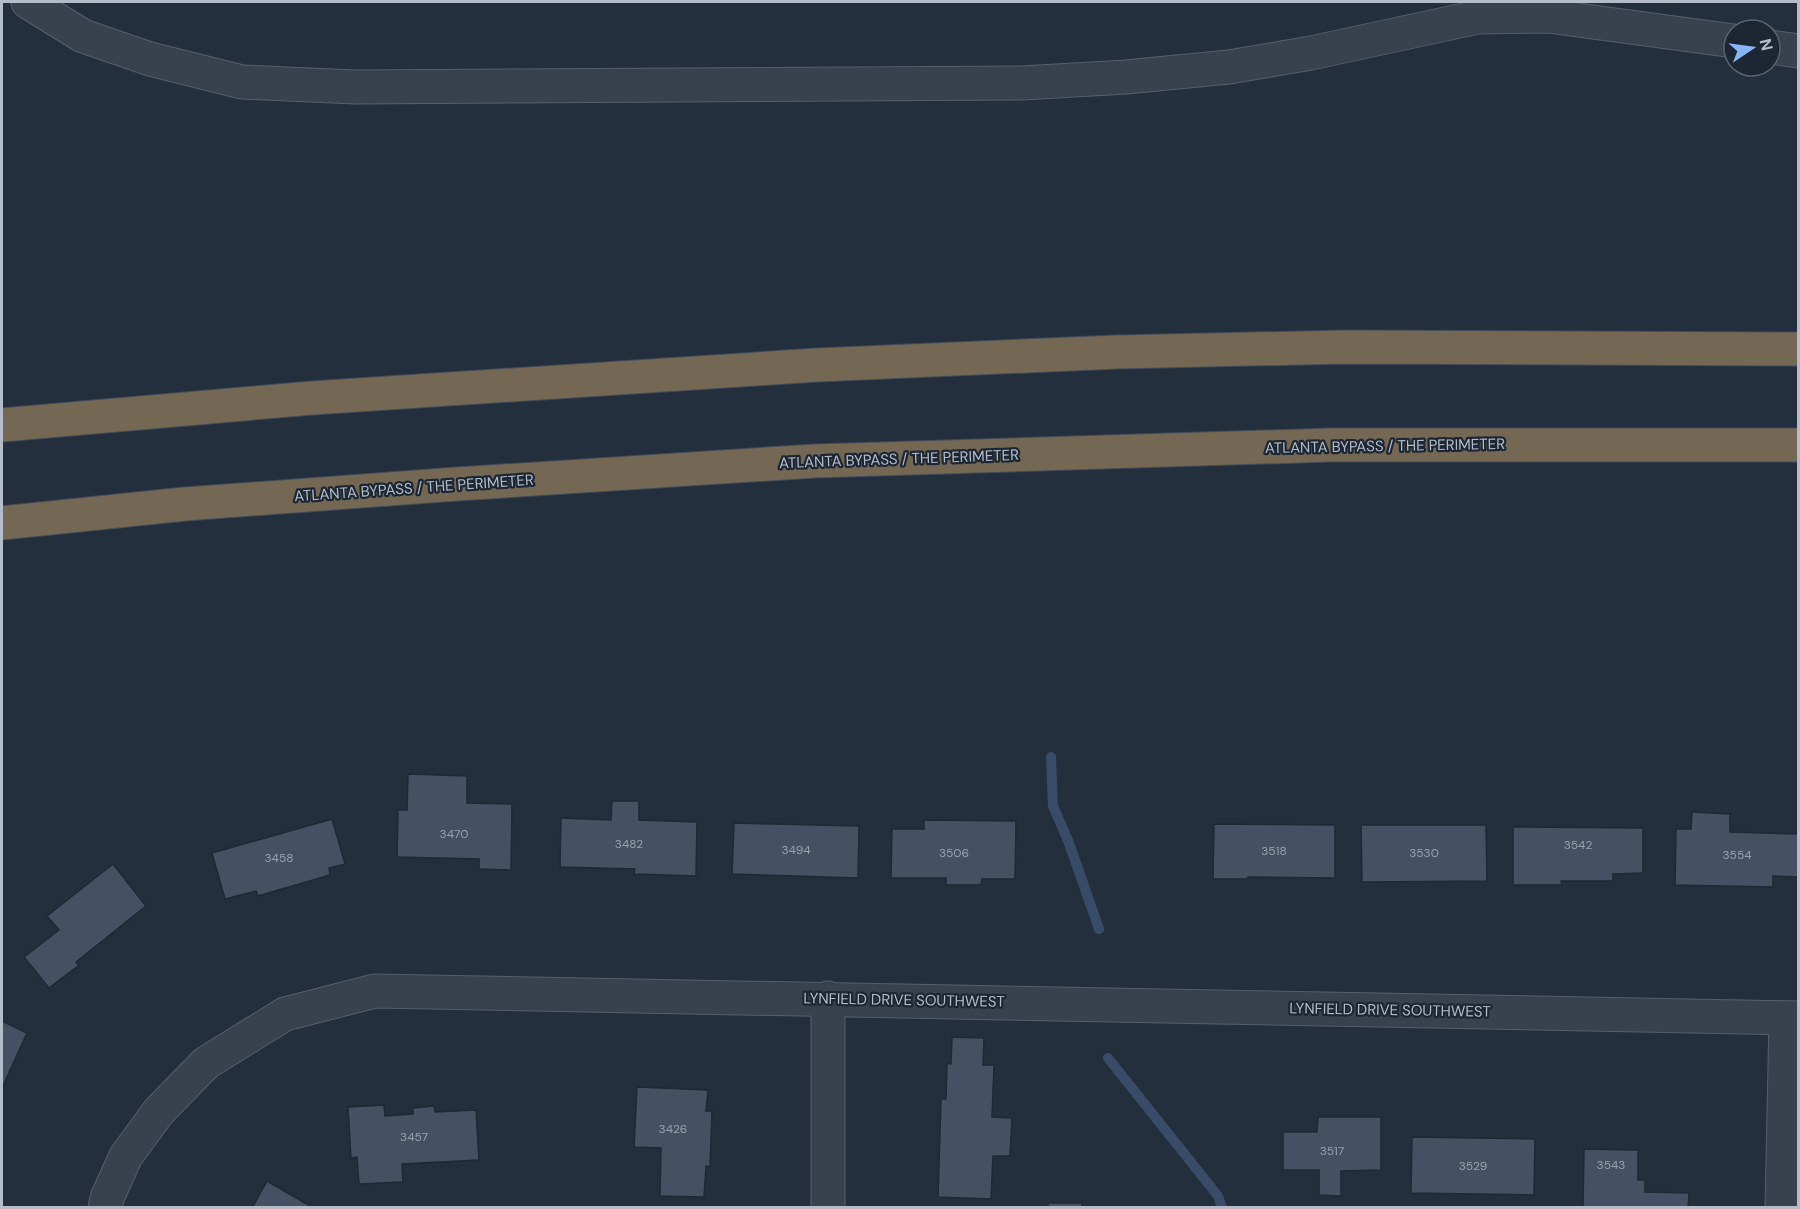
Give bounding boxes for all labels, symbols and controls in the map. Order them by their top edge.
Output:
north arrow [1722,18,1782,78]
text: N [1755,37,1778,53]
street label: ATLANTA BYPASS / THE PERIMETER [1265,434,1505,458]
street label: ATLANTA BYPASS / THE PERIMETER [779,445,1019,473]
street label: ATLANTA BYPASS / THE PERIMETER [294,470,535,506]
house number: 3470 [440,826,468,842]
house number: 3482 [615,836,643,852]
house number: 3542 [1564,837,1592,853]
house number: 3494 [781,842,811,858]
house number: 3518 [1261,843,1287,859]
house number: 3506 [939,845,969,861]
house number: 3530 [1409,845,1439,861]
house number: 3554 [1722,847,1752,863]
house number: 3458 [265,850,294,866]
street label: LYNFIELD DRIVE SOUTHWEST [803,988,1005,1012]
street label: LYNFIELD DRIVE SOUTHWEST [1289,998,1491,1022]
house number: 3426 [659,1121,687,1137]
house number: 3457 [400,1129,428,1145]
house number: 3517 [1320,1143,1344,1159]
house number: 3543 [1597,1157,1625,1173]
house number: 3529 [1459,1158,1487,1174]

